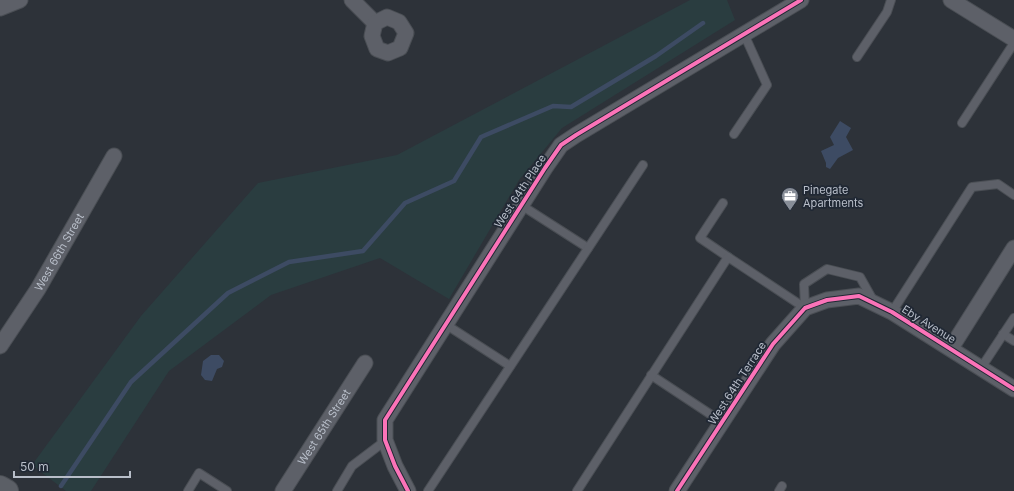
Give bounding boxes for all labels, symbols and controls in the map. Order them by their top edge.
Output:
street label: West 64th Place [491,152,549,230]
place label: Pinegate Apartments [803,183,864,210]
office icon: Pinegate Apartments [780,186,800,211]
street label: West 66th Street [31,210,87,293]
street label: Eby Avenue [899,302,959,346]
street label: West 64th Terrace [705,339,769,427]
street label: West 65th Street [295,386,354,467]
scale bar [14,453,130,479]
text: 50 m [20,459,49,474]

